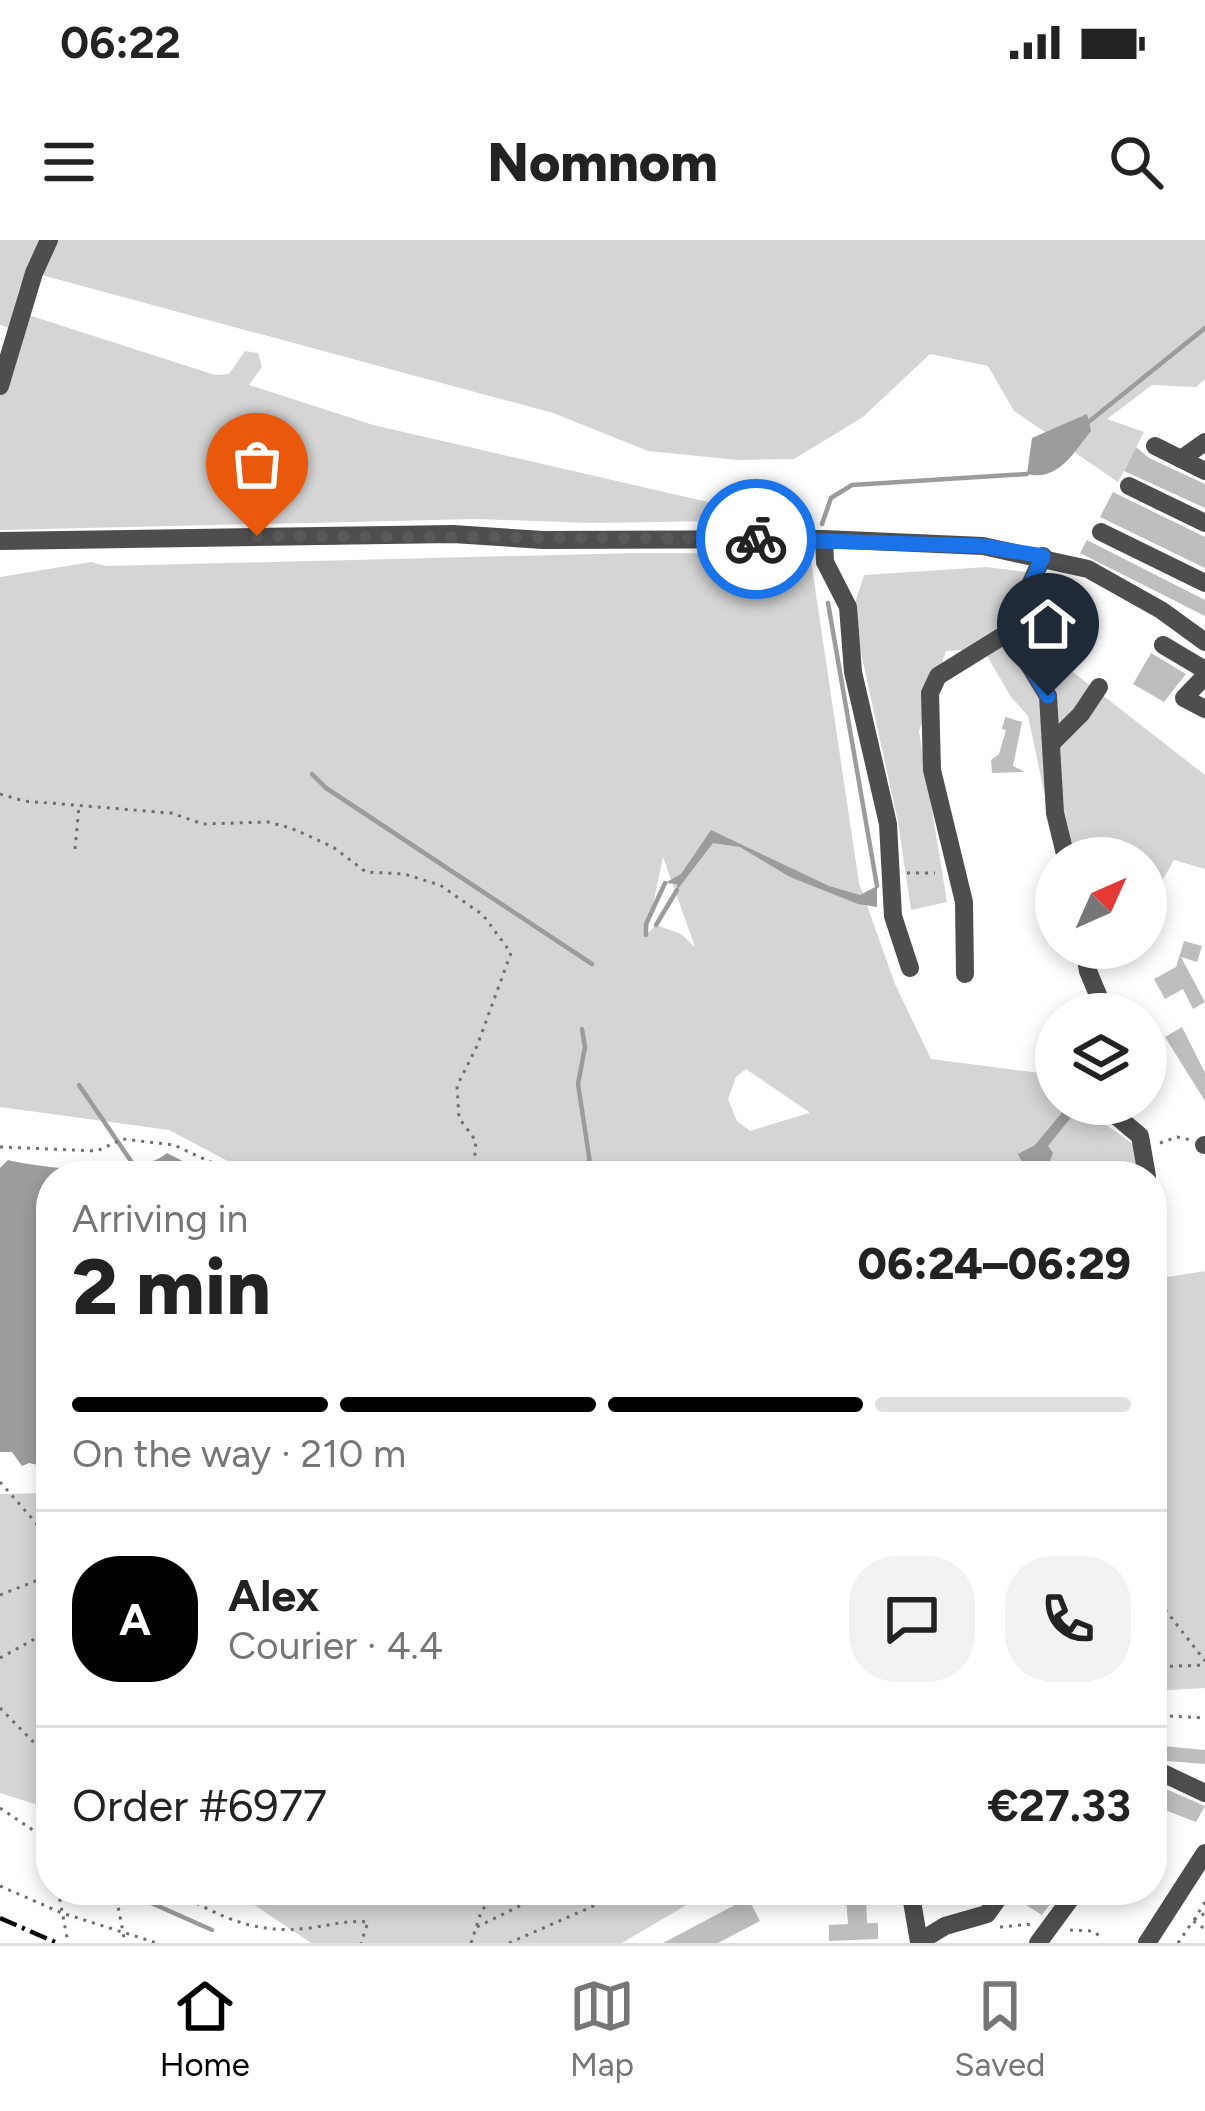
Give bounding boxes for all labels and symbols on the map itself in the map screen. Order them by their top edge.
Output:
pin [206,413,308,536]
courier [696,479,816,599]
pin [997,573,1099,696]
north arrow [1035,837,1167,969]

